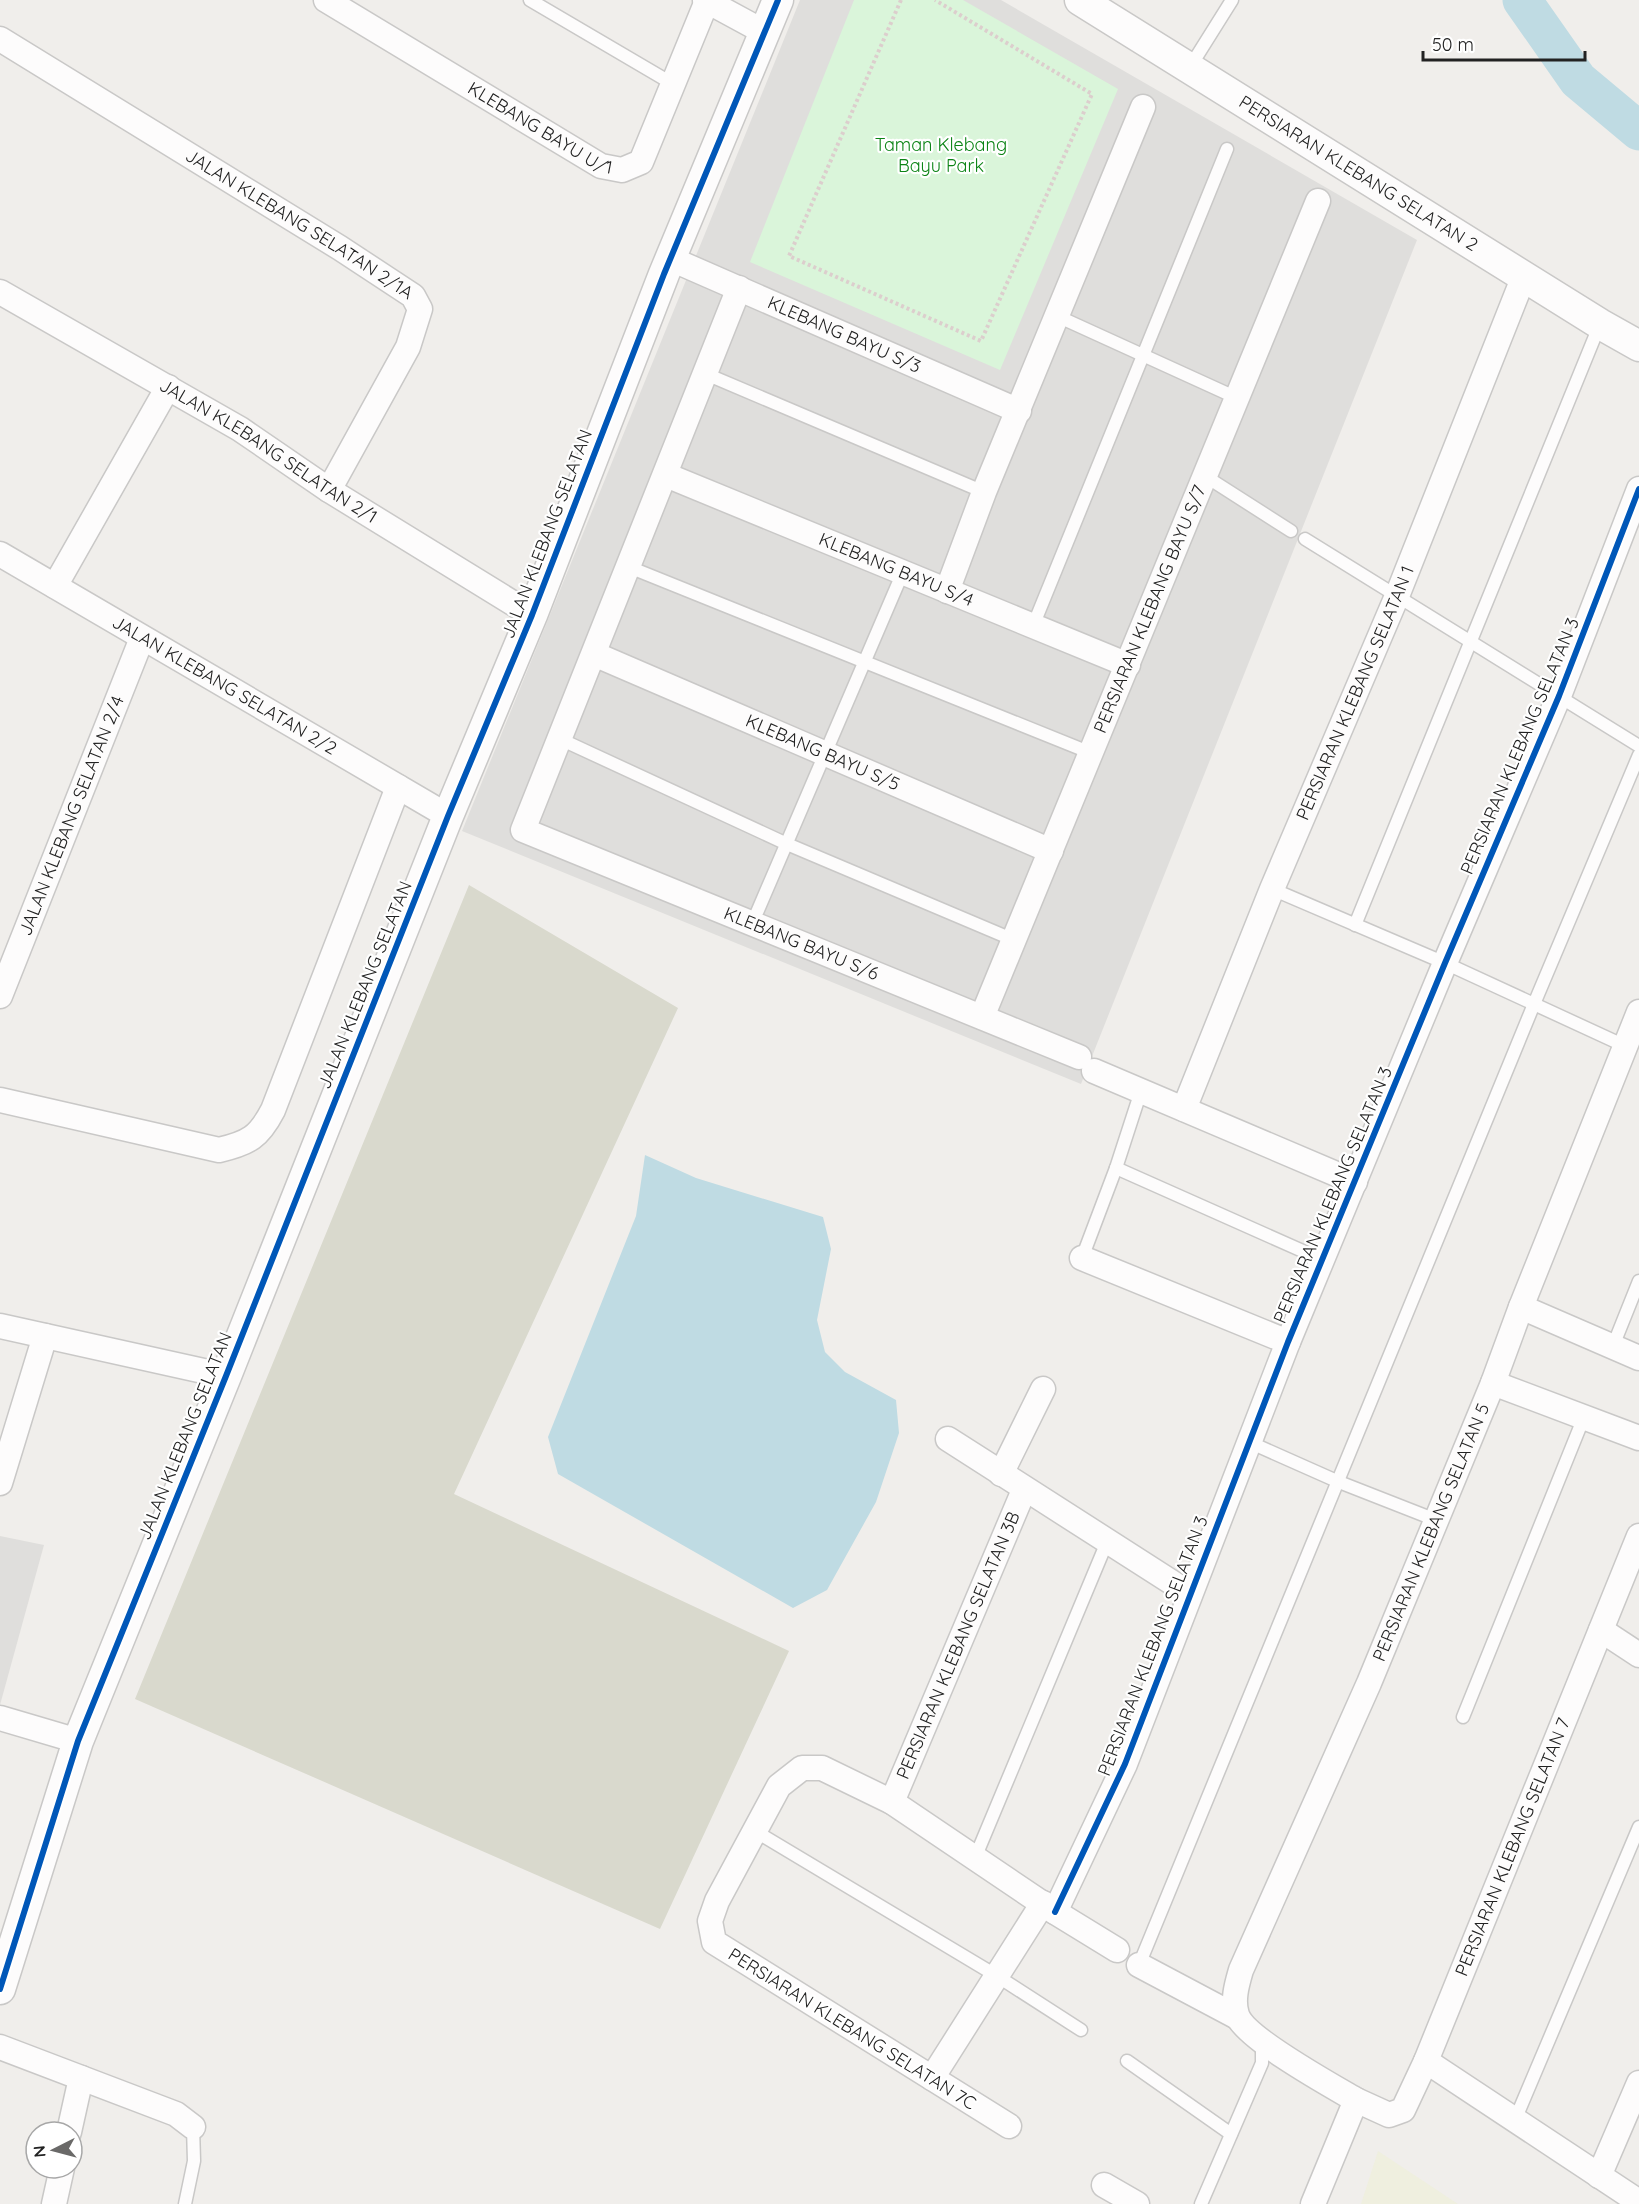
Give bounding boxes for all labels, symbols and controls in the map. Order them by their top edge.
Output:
scale bar [1423,24,1585,62]
text: 50 m [1432,33,1474,56]
street label: KLEBANG BAYU U/1 [464,76,614,179]
street label: PERSIARAN KLEBANG SELATAN 2 [1235,90,1482,256]
park label: Taman Klebang Bayu Park [875,133,1007,177]
street label: JALAN KLEBANG SELATAN 2/1A [181,144,418,304]
street label: KLEBANG BAYU S/3 [764,291,925,378]
street label: JALAN KLEBANG SELATAN 2/1 [156,373,382,528]
street label: JALAN KLEBANG SELATAN [496,426,597,642]
street label: PERSIARAN KLEBANG BAYU S/7 [1088,482,1211,736]
street label: KLEBANG BAYU S/4 [816,527,977,611]
street label: PERSIARAN KLEBANG SELATAN 1 [1291,562,1419,823]
street label: JALAN KLEBANG SELATAN 2/2 [108,610,341,760]
street label: PERSIARAN KLEBANG SELATAN 3 [1455,614,1584,878]
street label: JALAN KLEBANG SELATAN 2/4 [13,692,129,939]
street label: KLEBANG BAYU S/5 [742,709,903,795]
street label: JALAN KLEBANG SELATAN [312,878,417,1092]
street label: KLEBANG BAYU S/6 [721,901,883,985]
street label: PERSIARAN KLEBANG SELATAN 3 [1268,1063,1397,1327]
street label: JALAN KLEBANG SELATAN [132,1329,237,1543]
street label: PERSIARAN KLEBANG SELATAN 5 [1367,1400,1494,1665]
street label: PERSIARAN KLEBANG SELATAN 3B [891,1508,1025,1783]
street label: PERSIARAN KLEBANG SELATAN 3 [1092,1513,1213,1779]
street label: PERSIARAN KLEBANG SELATAN 7 [1450,1715,1575,1979]
street label: PERSIARAN KLEBANG SELATAN 7C [724,1943,981,2115]
north arrow [24,2120,84,2180]
text: N [29,2145,50,2158]

